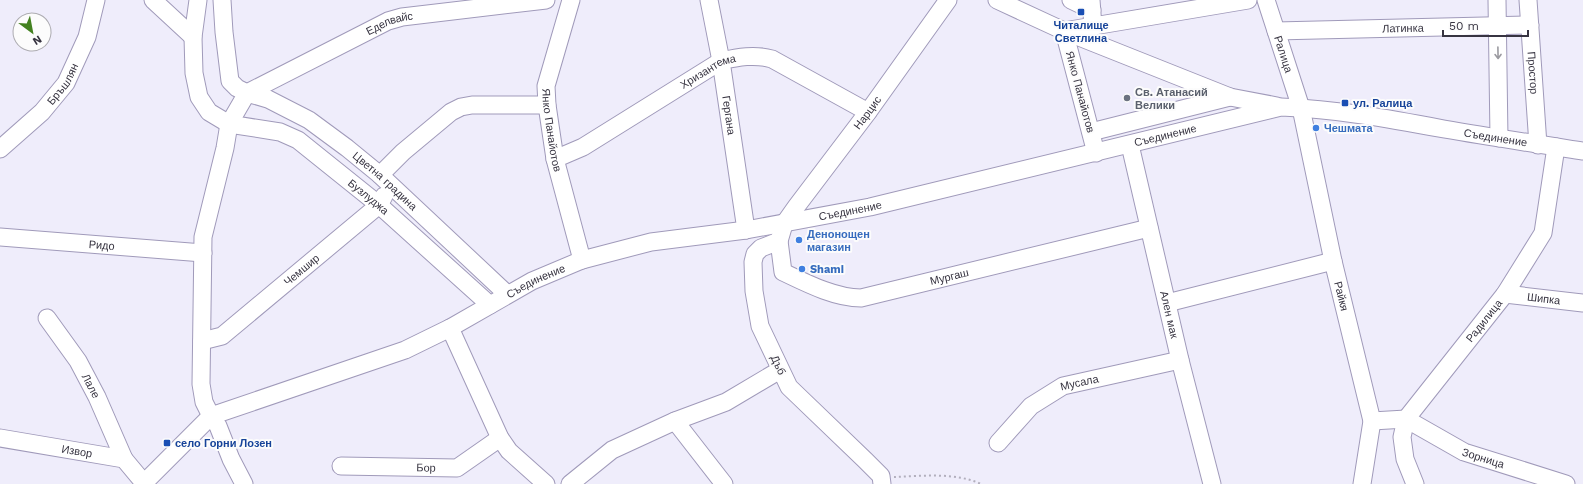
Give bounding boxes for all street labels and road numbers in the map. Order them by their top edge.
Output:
street label: Еделвайс [364,9,414,38]
street label: Латинка [1382,21,1425,35]
street label: Ралица [1272,34,1296,75]
street label: Янко Панайотов [1063,50,1097,134]
street label: Хризантема [678,51,737,91]
street label: Простор [1525,51,1541,95]
street label: Бръшлян [44,61,81,107]
street label: Янко Панайотов [540,88,565,173]
street label: Нарцис [851,93,884,132]
street label: Гергана [720,95,738,137]
street label: Съединение [1133,121,1198,149]
street label: Съединение [1463,126,1528,149]
street label: Цветна градина [350,149,421,214]
street label: Бузлуджа [345,176,392,218]
street label: Съединение [818,198,883,223]
street label: Ридо [88,238,115,253]
street label: Чемшир [281,251,322,288]
street label: Съединение [504,261,567,301]
street label: Мургаш [929,266,970,288]
street label: Райкя [1332,280,1351,312]
street label: Ален мак [1158,290,1181,340]
street label: Шипка [1526,290,1562,307]
street label: Радилица [1463,296,1505,345]
street label: Дъб [768,353,788,377]
street label: Лале [79,371,103,400]
street label: Мусала [1059,372,1101,393]
street label: Извор [61,442,93,460]
street label: Зорница [1461,445,1507,471]
street label: Бор [416,461,436,474]

